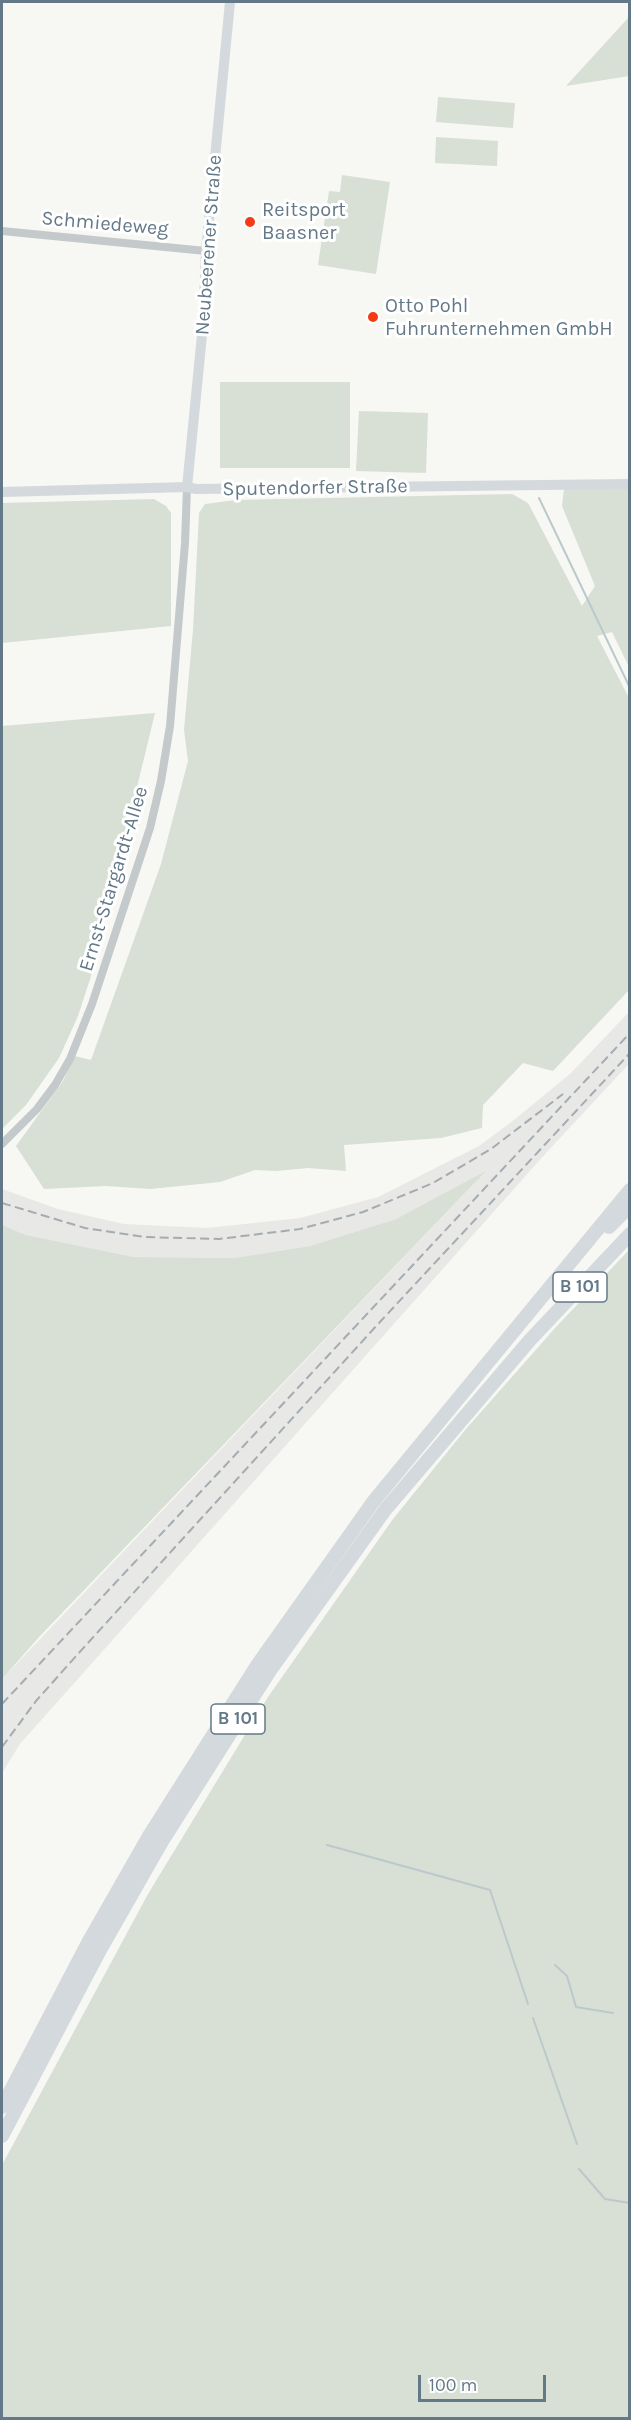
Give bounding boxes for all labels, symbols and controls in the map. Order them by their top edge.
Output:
street label: Neubeerener Straße [191,154,227,336]
place label: Reitsport Baasner [262,198,346,245]
street label: Schmiedeweg [40,206,170,242]
marker: Reitsport Baasner [243,215,257,229]
place label: Otto Pohl Fuhrunternehmen GmbH [385,294,613,341]
marker: Otto Pohl Fuhrunternehmen GmbH [366,310,380,324]
street label: Sputendorfer Straße [222,474,408,502]
street label: Ernst-Stargardt-Allee [74,784,154,974]
road number: B 101 [553,1272,607,1302]
road number: B 101 [211,1704,265,1734]
scale bar [421,2363,548,2401]
text: 100 m [429,2374,477,2396]

